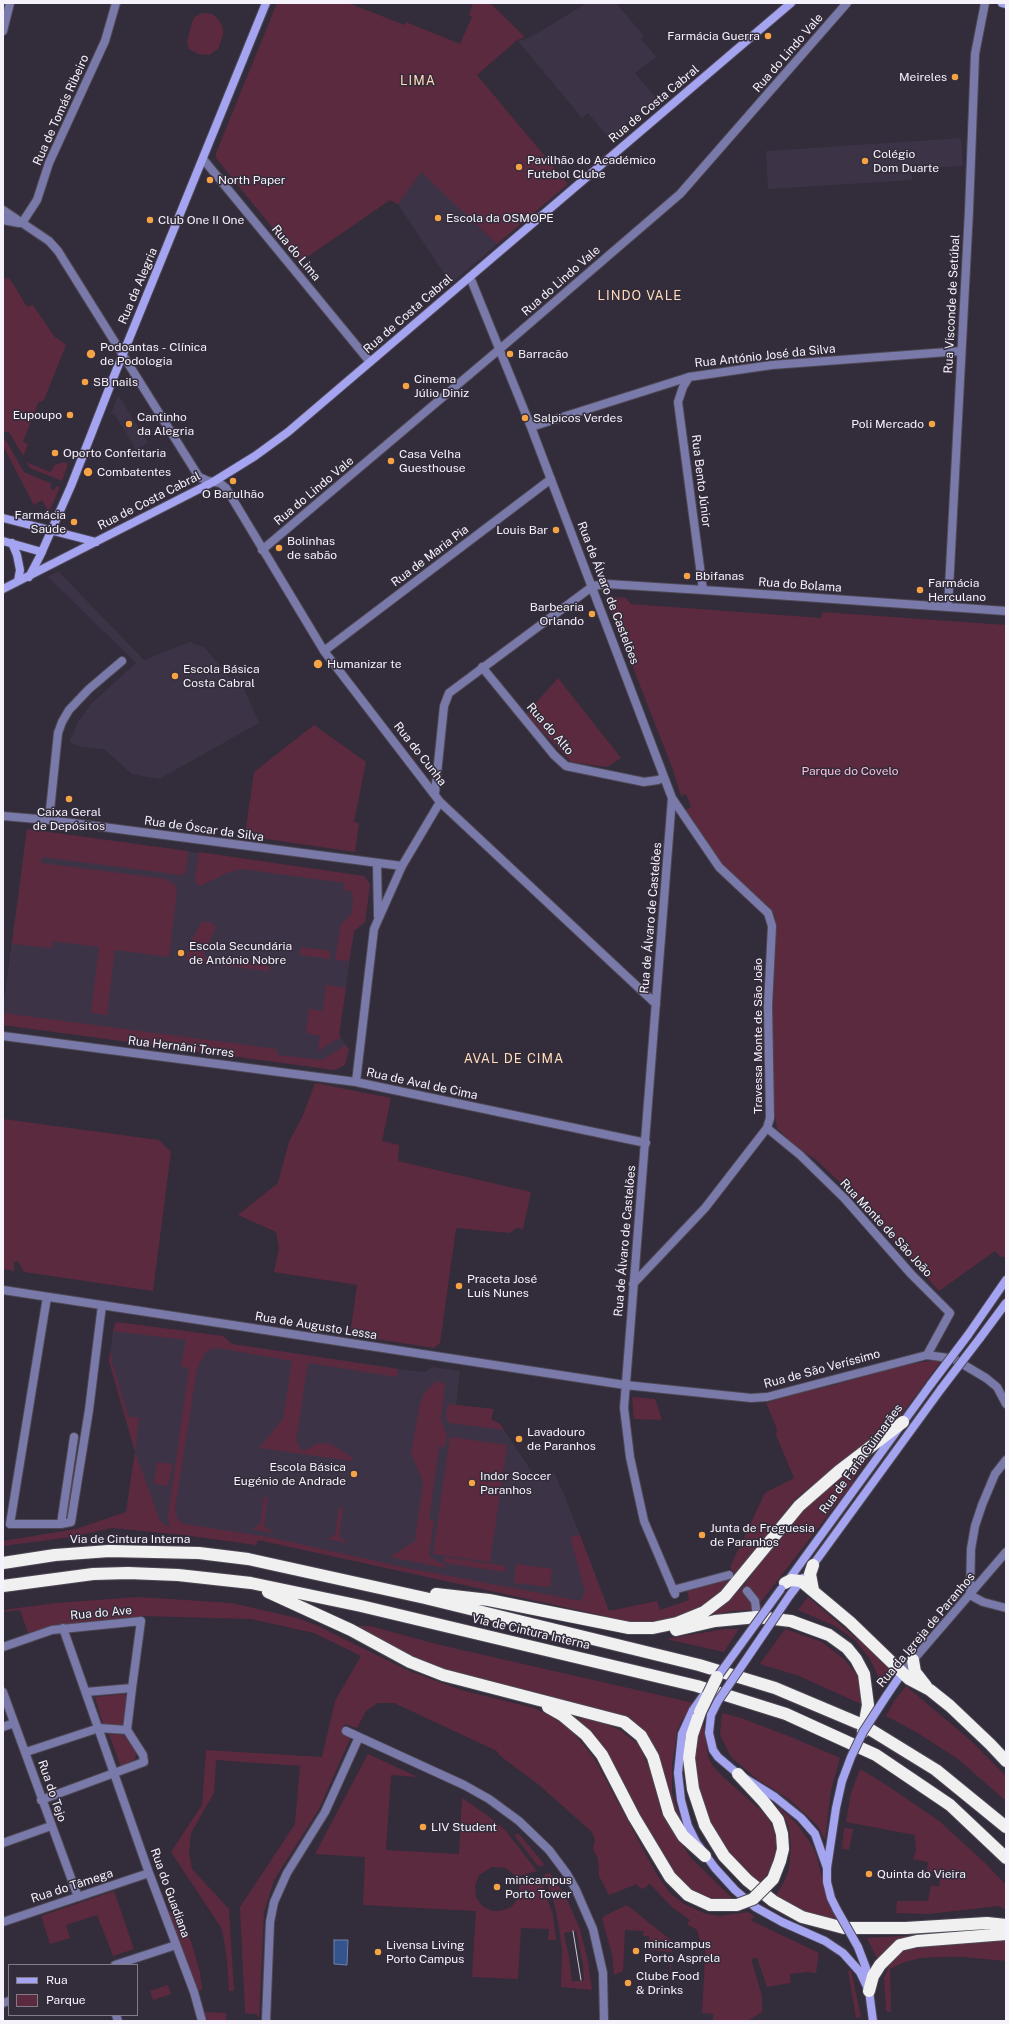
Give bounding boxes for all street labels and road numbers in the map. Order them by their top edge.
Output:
street label: Rua do Lindo Vale [750,11,826,95]
street label: Rua de Tomás Ribeiro [30,52,92,168]
street label: Rua de Costa Cabral [606,62,702,146]
street label: Rua do Lima [269,222,323,284]
street label: Rua Visconde de Setúbal [941,234,963,374]
street label: Rua do Lindo Vale [519,243,603,319]
street label: Rua da Alegria [115,246,161,326]
street label: Rua de Costa Cabral [361,271,455,357]
street label: Rua António José da Silva [694,341,836,371]
street label: Rua Bento Júnior [688,434,714,528]
street label: Rua do Lindo Vale [271,454,357,528]
street label: Rua de Costa Cabral [95,469,203,533]
street label: Rua de Álvaro de Castelões [574,519,642,667]
street label: Rua de Maria Pia [388,522,472,590]
street label: Rua do Bolama [758,575,842,595]
street label: Rua do Alto [523,700,577,758]
street label: Rua do Cunha [391,719,449,789]
street label: Rua de Óscar da Silva [143,813,265,845]
street label: Rua de Álvaro de Castelões [637,842,665,994]
street label: Travessa Monte de São João [751,958,765,1114]
street label: Rua Hernâni Torres [127,1033,235,1061]
street label: Rua de Aval de Cima [365,1065,479,1103]
street label: Rua de Álvaro de Castelões [611,1165,639,1317]
street label: Rua Monte de São João [837,1176,935,1280]
street label: Rua de Augusto Lessa [254,1309,378,1343]
street label: Rua de São Veríssimo [762,1347,882,1391]
street label: Rua de Faria Guimarães [816,1401,906,1517]
street label: Via de Cintura Interna [70,1532,190,1546]
street label: Rua da Igreja de Paranhos [874,1570,978,1690]
street label: Rua do Ave [70,1603,132,1623]
street label: Via de Cintura Interna [471,1611,591,1653]
street label: Rua do Tejo [35,1758,69,1824]
street label: Rua do Guadiana [147,1846,193,1940]
street label: Rua do Tâmega [29,1866,115,1906]

